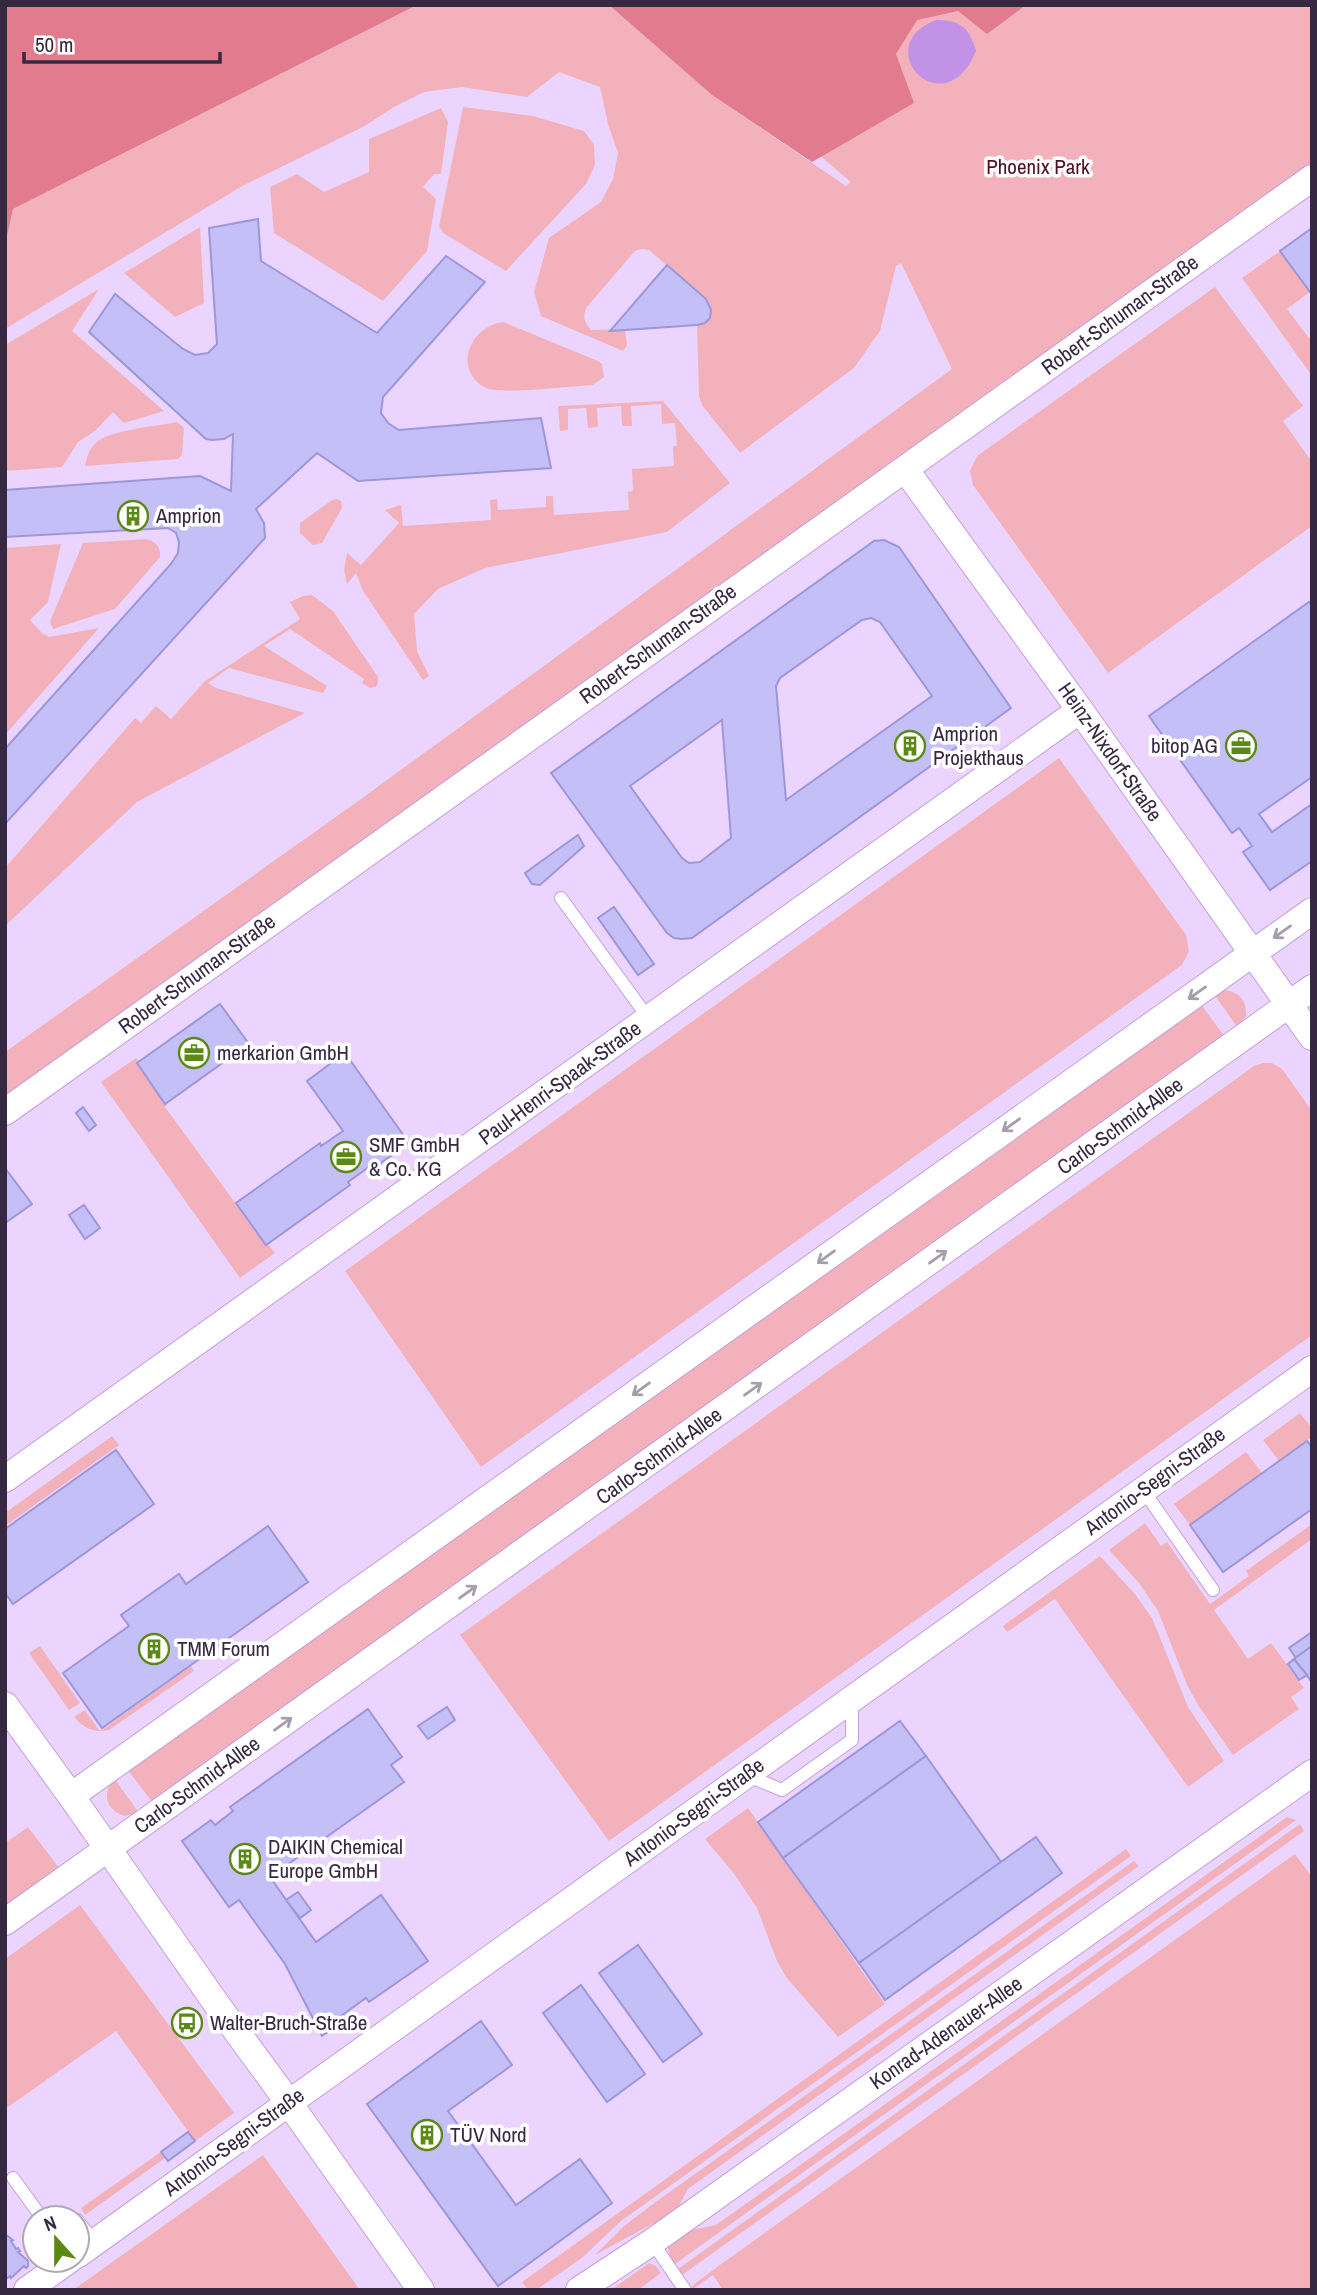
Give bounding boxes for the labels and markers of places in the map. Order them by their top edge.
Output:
building icon: Amprion [116,499,150,533]
place label: Amprion [155,501,221,530]
place label: Amprion Projekthaus [932,719,1024,772]
building icon: Amprion Projekthaus [893,729,927,763]
office icon: bitop AG [1224,729,1258,763]
place label: bitop AG [1151,731,1218,760]
office icon: merkarion GmbH [177,1036,211,1070]
place label: merkarion GmbH [217,1038,349,1067]
place label: SMF GmbH & Co. KG [369,1130,460,1183]
office icon: SMF GmbH & Co. KG [329,1140,363,1174]
building icon: TMM Forum [137,1632,171,1666]
place label: TMM Forum [177,1634,270,1663]
place label: DAIKIN Chemical Europe GmbH [268,1832,403,1885]
building icon: DAIKIN Chemical Europe GmbH [228,1842,262,1876]
bus stop icon: Walter-Bruch-Straße [170,2006,204,2040]
place label: Walter-Bruch-Straße [210,2008,367,2037]
building icon: TÜV Nord [410,2118,444,2152]
place label: TÜV Nord [450,2120,527,2149]

